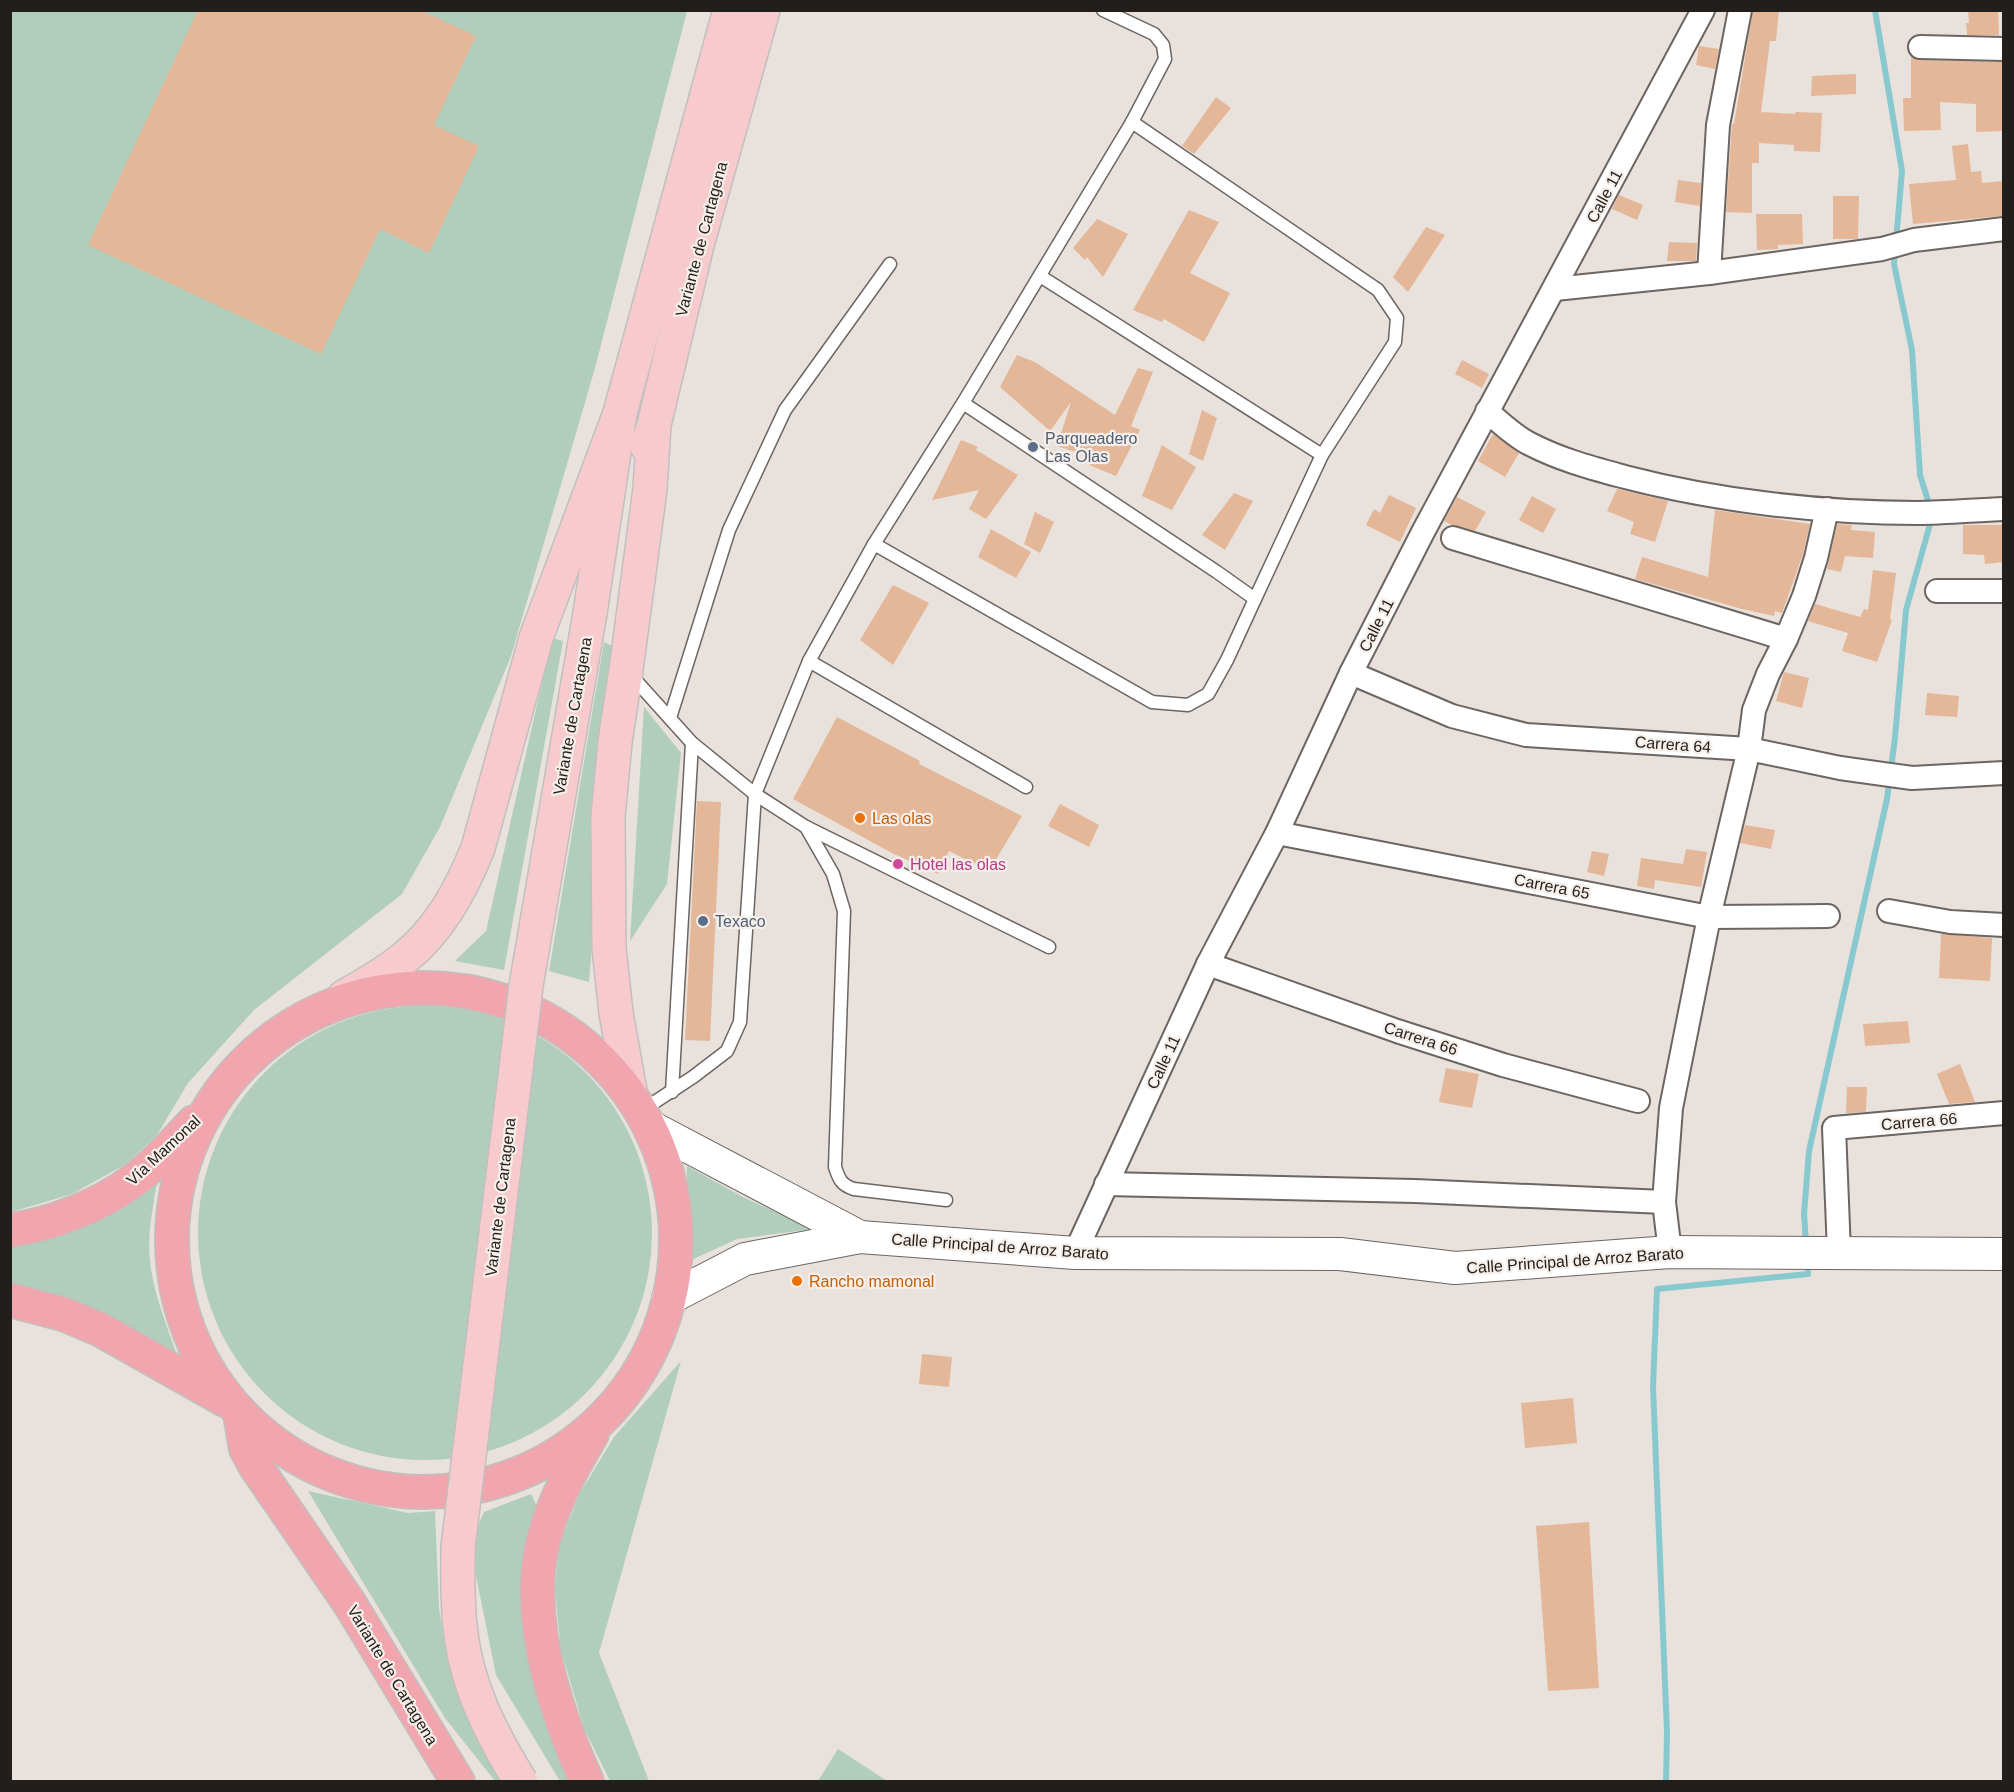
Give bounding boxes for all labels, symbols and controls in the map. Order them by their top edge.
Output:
street label: Variante de Cartagena [673,160,730,319]
street label: Calle 11 [1583,167,1625,226]
place label: Parqueadero Las Olas [1045,430,1138,465]
marker: Parqueadero Las Olas [1026,440,1040,454]
street label: Calle 11 [1356,596,1397,655]
street label: Variante de Cartagena [550,636,595,796]
street label: Carrera 64 [1634,733,1712,756]
place label: Las olas [872,810,932,827]
marker: Las olas [853,811,867,825]
place label: Hotel las olas [910,856,1006,873]
marker: Hotel las olas [891,857,905,871]
street label: Carrera 65 [1513,871,1591,902]
place label: Texaco [715,913,766,930]
marker: Texaco [696,914,710,928]
street label: Carrera 66 [1382,1019,1460,1058]
street label: Calle 11 [1144,1032,1183,1092]
street label: Carrera 66 [1880,1110,1958,1133]
street label: Vía Mamonal [123,1112,204,1189]
street label: Variante de Cartagena [482,1117,519,1277]
street label: Calle Principal de Arroz Barato [891,1230,1109,1263]
street label: Calle Principal de Arroz Barato [1466,1244,1684,1277]
place label: Rancho mamonal [809,1273,934,1290]
marker: Rancho mamonal [790,1274,804,1288]
street label: Variante de Cartagena [344,1602,441,1748]

